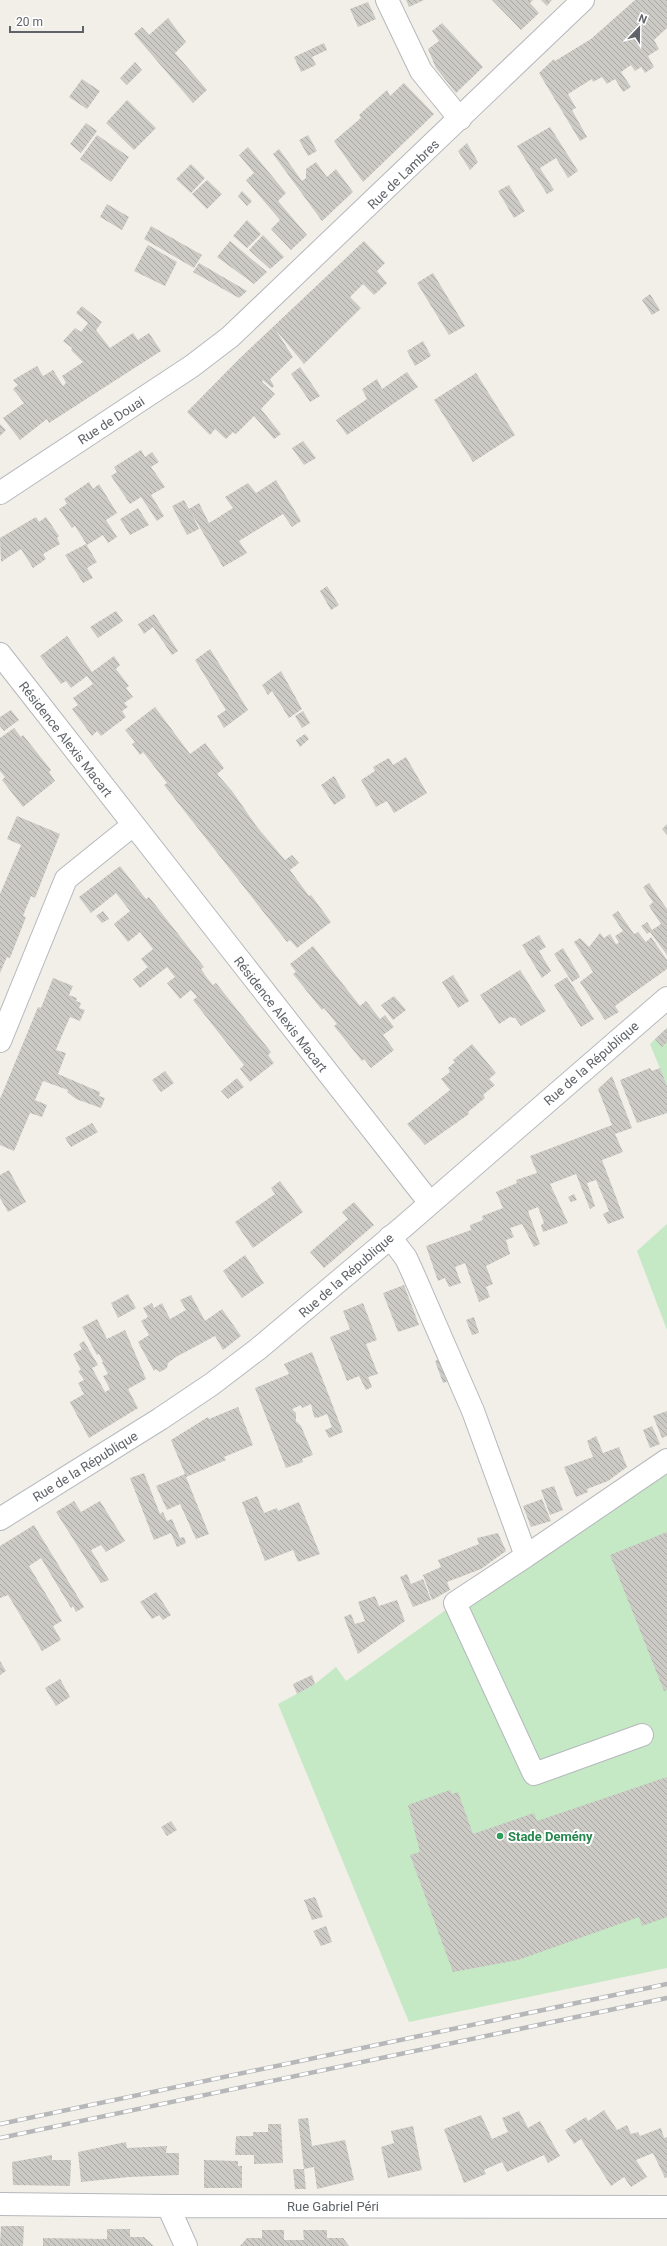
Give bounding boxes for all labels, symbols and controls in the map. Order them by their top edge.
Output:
scale bar [10,8,83,34]
north arrow [619,8,659,48]
text: N [637,12,649,27]
text: 20 m [16,15,43,29]
street label: Rue de Lambres [365,136,442,212]
street label: Rue de Douai [75,393,147,447]
street label: Résidence Alexis Macart [16,679,115,800]
street label: Résidence Alexis Macart [231,954,330,1075]
street label: Rue de la République [541,1018,642,1109]
street label: Rue de la République [296,1230,397,1321]
street label: Rue de la République [30,1428,140,1505]
place label: Stade Demény [508,1829,593,1844]
marker: Stade Demény [495,1831,505,1841]
street label: Rue Gabriel Péri [287,2199,379,2214]

